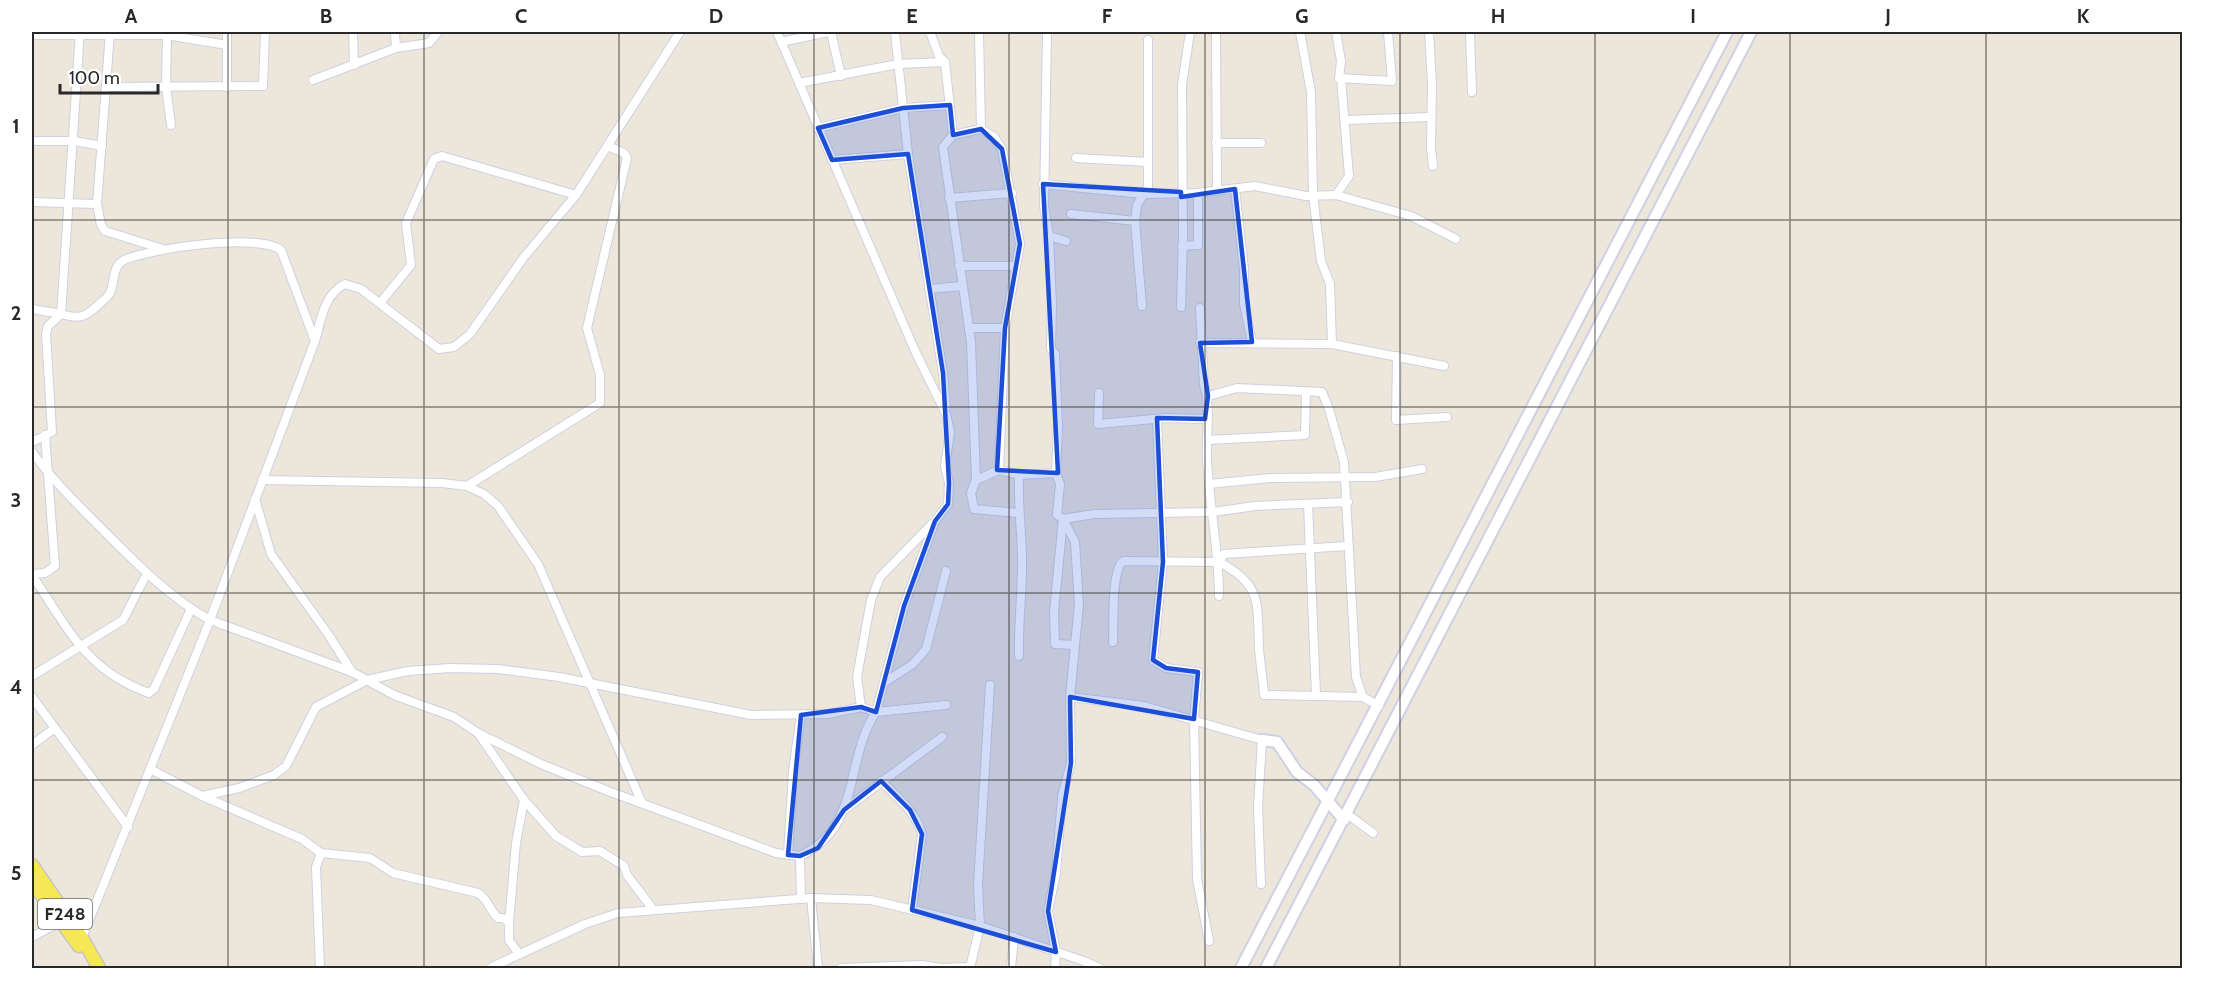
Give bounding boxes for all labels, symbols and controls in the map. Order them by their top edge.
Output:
text: A [125,4,138,28]
text: B [320,4,332,28]
text: C [515,4,527,28]
text: D [709,4,723,28]
text: E [906,4,918,28]
text: F [1102,4,1113,28]
text: G [1295,4,1309,28]
text: H [1491,4,1505,28]
text: I [1690,4,1696,28]
text: J [1884,4,1891,28]
text: K [2077,4,2090,28]
scale bar [60,57,158,95]
text: 100 m [69,67,120,89]
text: 1 [12,114,20,138]
text: 2 [11,301,21,325]
text: 3 [11,488,21,512]
text: 4 [10,675,22,699]
text: 5 [11,861,21,885]
road number: F248 [38,899,92,929]

